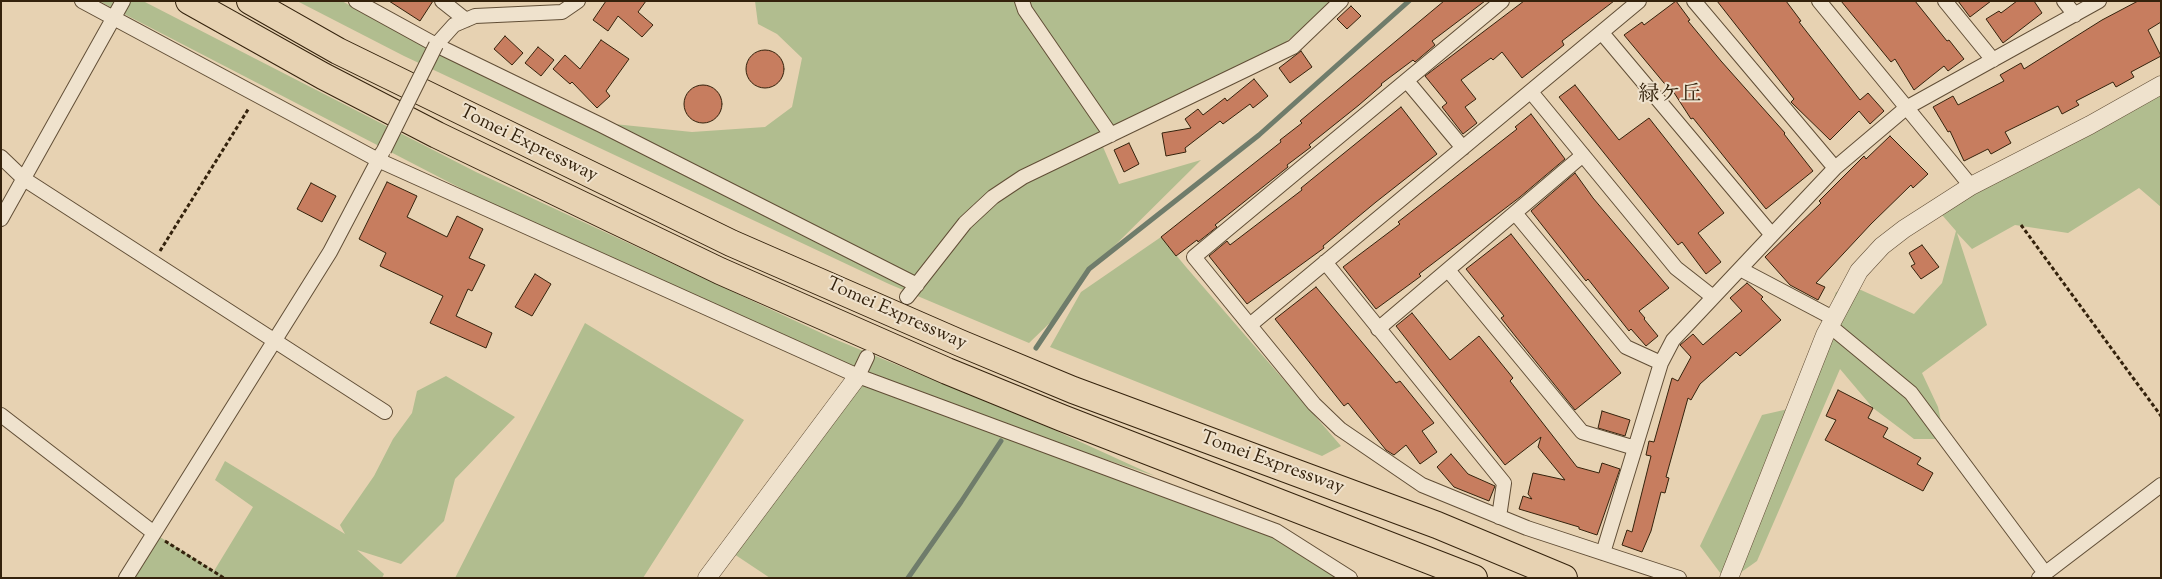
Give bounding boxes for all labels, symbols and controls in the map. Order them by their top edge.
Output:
district label: 緑ケ丘 [1639,83,1701,109]
street label: Tomei Expressway [455,102,601,188]
street label: Tomei Expressway [822,274,970,356]
street label: Tomei Expressway [1197,427,1347,501]

